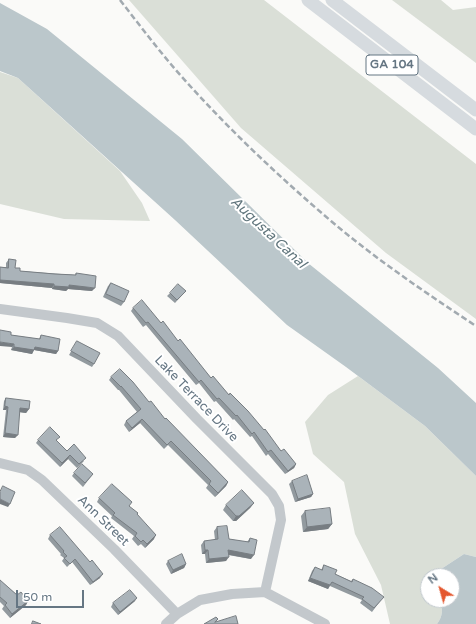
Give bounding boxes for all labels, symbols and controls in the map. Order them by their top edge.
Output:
road number: GA 104 [366,55,418,75]
water label: Augusta Canal [227,194,309,272]
street label: Lake Terrace Drive [151,353,241,445]
street label: Ann Street [74,492,132,550]
north arrow [420,568,460,608]
text: N [426,571,441,587]
scale bar [18,582,86,608]
text: 50 m [23,590,52,604]

